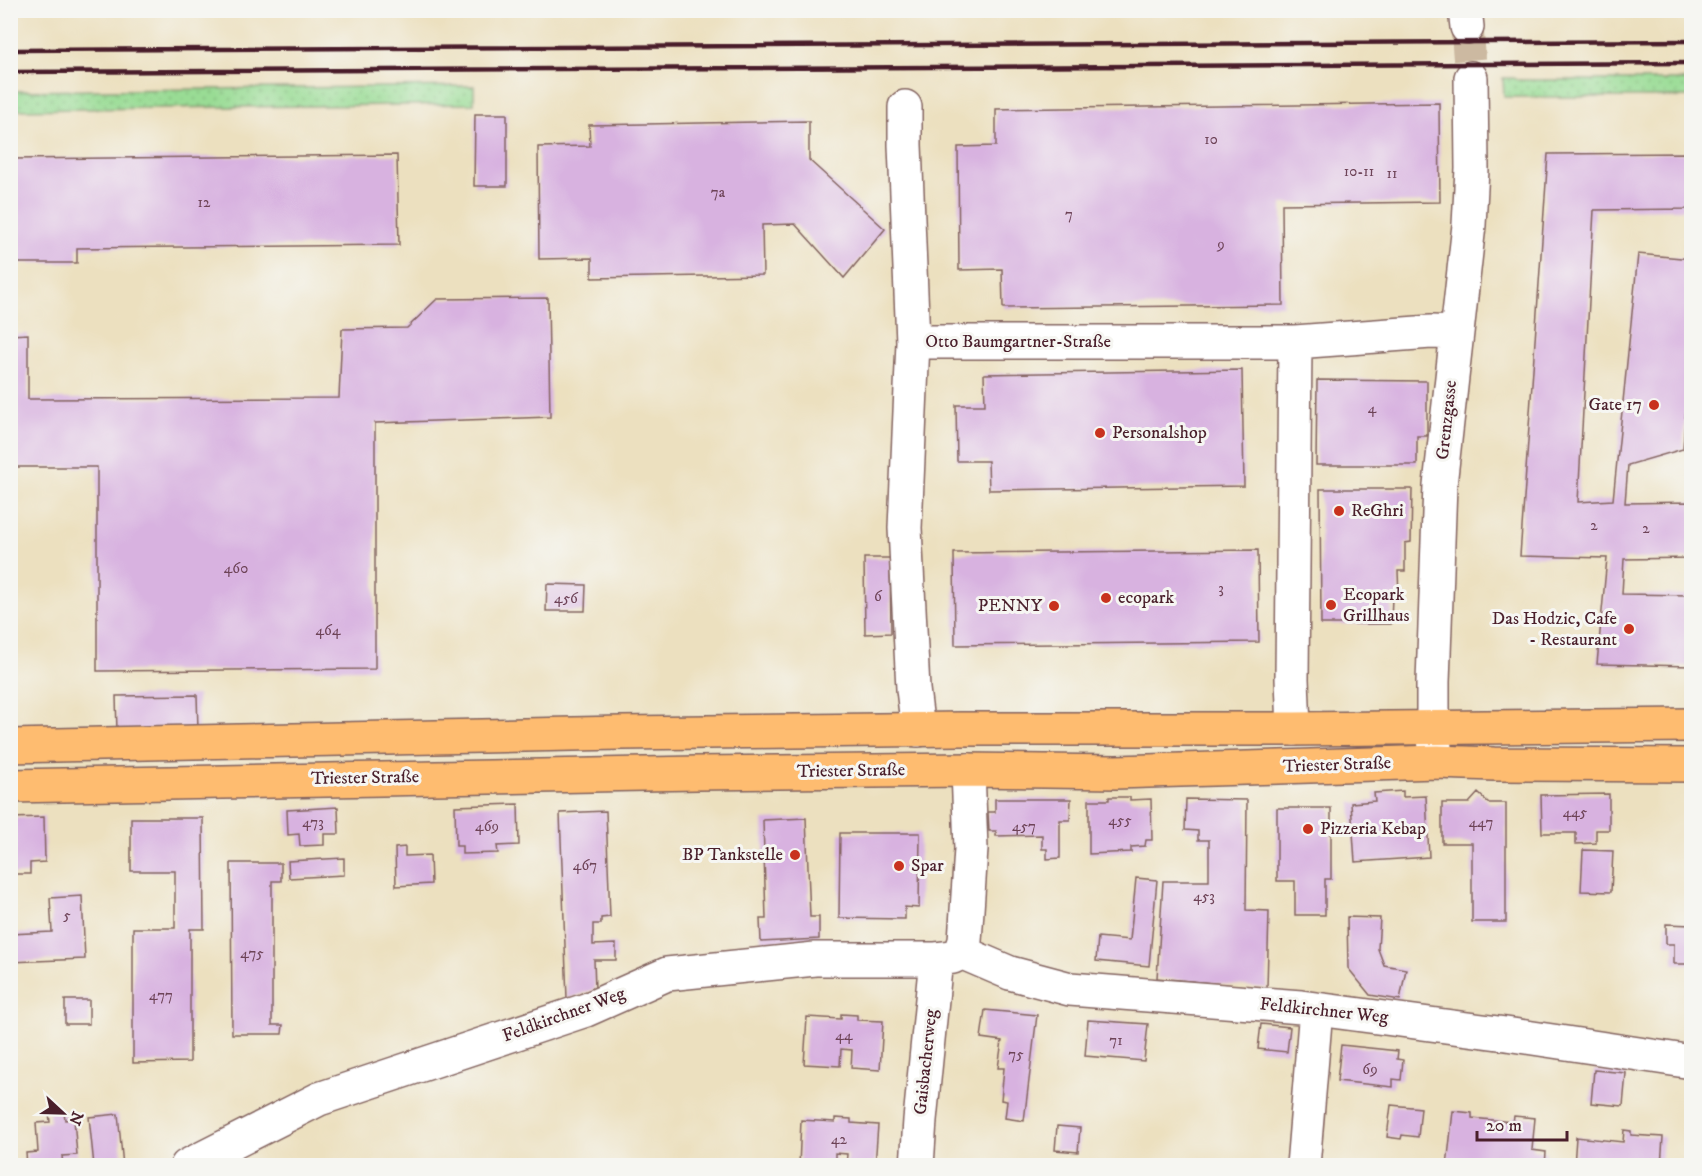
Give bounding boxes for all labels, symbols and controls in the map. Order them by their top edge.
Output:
house number: 10 [1204,130,1218,149]
house number: 10-11 [1344,162,1374,181]
house number: 11 [1386,164,1398,183]
house number: 7a [711,183,726,202]
house number: 12 [198,193,211,212]
house number: 7 [1065,205,1073,224]
house number: 9 [1216,235,1225,254]
street label: Otto Baumgartner-Straße [925,331,1111,353]
street label: Grenzgasse [1432,379,1462,461]
place label: Gate 17 [1589,394,1642,416]
marker: Gate 17 [1647,398,1661,412]
house number: 4 [1368,399,1377,418]
place label: Personalshop [1112,422,1207,444]
marker: Personalshop [1093,426,1107,440]
place label: ReGhri [1351,500,1404,522]
marker: ReGhri [1332,504,1346,518]
house number: 2 [1590,516,1598,535]
house number: 2 [1642,519,1650,538]
house number: 460 [224,559,248,578]
house number: 3 [1218,579,1224,598]
place label: Ecopark Grillhaus [1343,584,1410,627]
house number: 6 [874,587,883,606]
place label: ecopark [1118,587,1174,609]
house number: 456 [554,589,579,608]
marker: ecopark [1099,591,1113,605]
place label: PENNY [978,595,1043,617]
marker: Ecopark Grillhaus [1324,598,1338,612]
marker: PENNY [1047,599,1061,613]
place label: Das Hodzic, Cafe - Restaurant [1492,608,1617,651]
house number: 464 [315,621,341,640]
marker: Das Hodzic, Cafe - Restaurant [1622,622,1636,636]
street label: Triester Straße [1283,752,1391,778]
street label: Triester Straße [797,759,905,783]
street label: Triester Straße [311,766,419,790]
house number: 445 [1563,803,1588,822]
house number: 455 [1108,811,1132,830]
house number: 473 [302,813,324,832]
house number: 447 [1469,813,1493,832]
house number: 469 [475,817,499,836]
house number: 457 [1012,817,1036,836]
place label: Pizzeria Kebap [1320,818,1426,840]
marker: Pizzeria Kebap [1301,822,1315,836]
place label: BP Tankstelle [682,844,783,866]
marker: BP Tankstelle [788,848,802,862]
place label: Spar [911,855,944,877]
house number: 467 [573,856,597,875]
marker: Spar [892,859,906,873]
house number: 453 [1193,887,1215,906]
house number: 5 [63,906,71,925]
house number: 475 [240,944,264,963]
street label: Feldkirchner Weg [500,983,629,1047]
house number: 477 [149,986,173,1005]
street label: Feldkirchner Weg [1259,993,1390,1029]
street label: Gaisbacherweg [910,1008,943,1116]
house number: 44 [835,1026,853,1045]
house number: 71 [1109,1031,1123,1050]
house number: 75 [1008,1045,1024,1064]
house number: 69 [1362,1060,1378,1079]
north arrow [33,1083,93,1143]
scale bar [1477,1104,1567,1142]
text: N [64,1108,88,1128]
text: 20 m [1486,1115,1522,1137]
house number: 42 [831,1130,848,1149]

